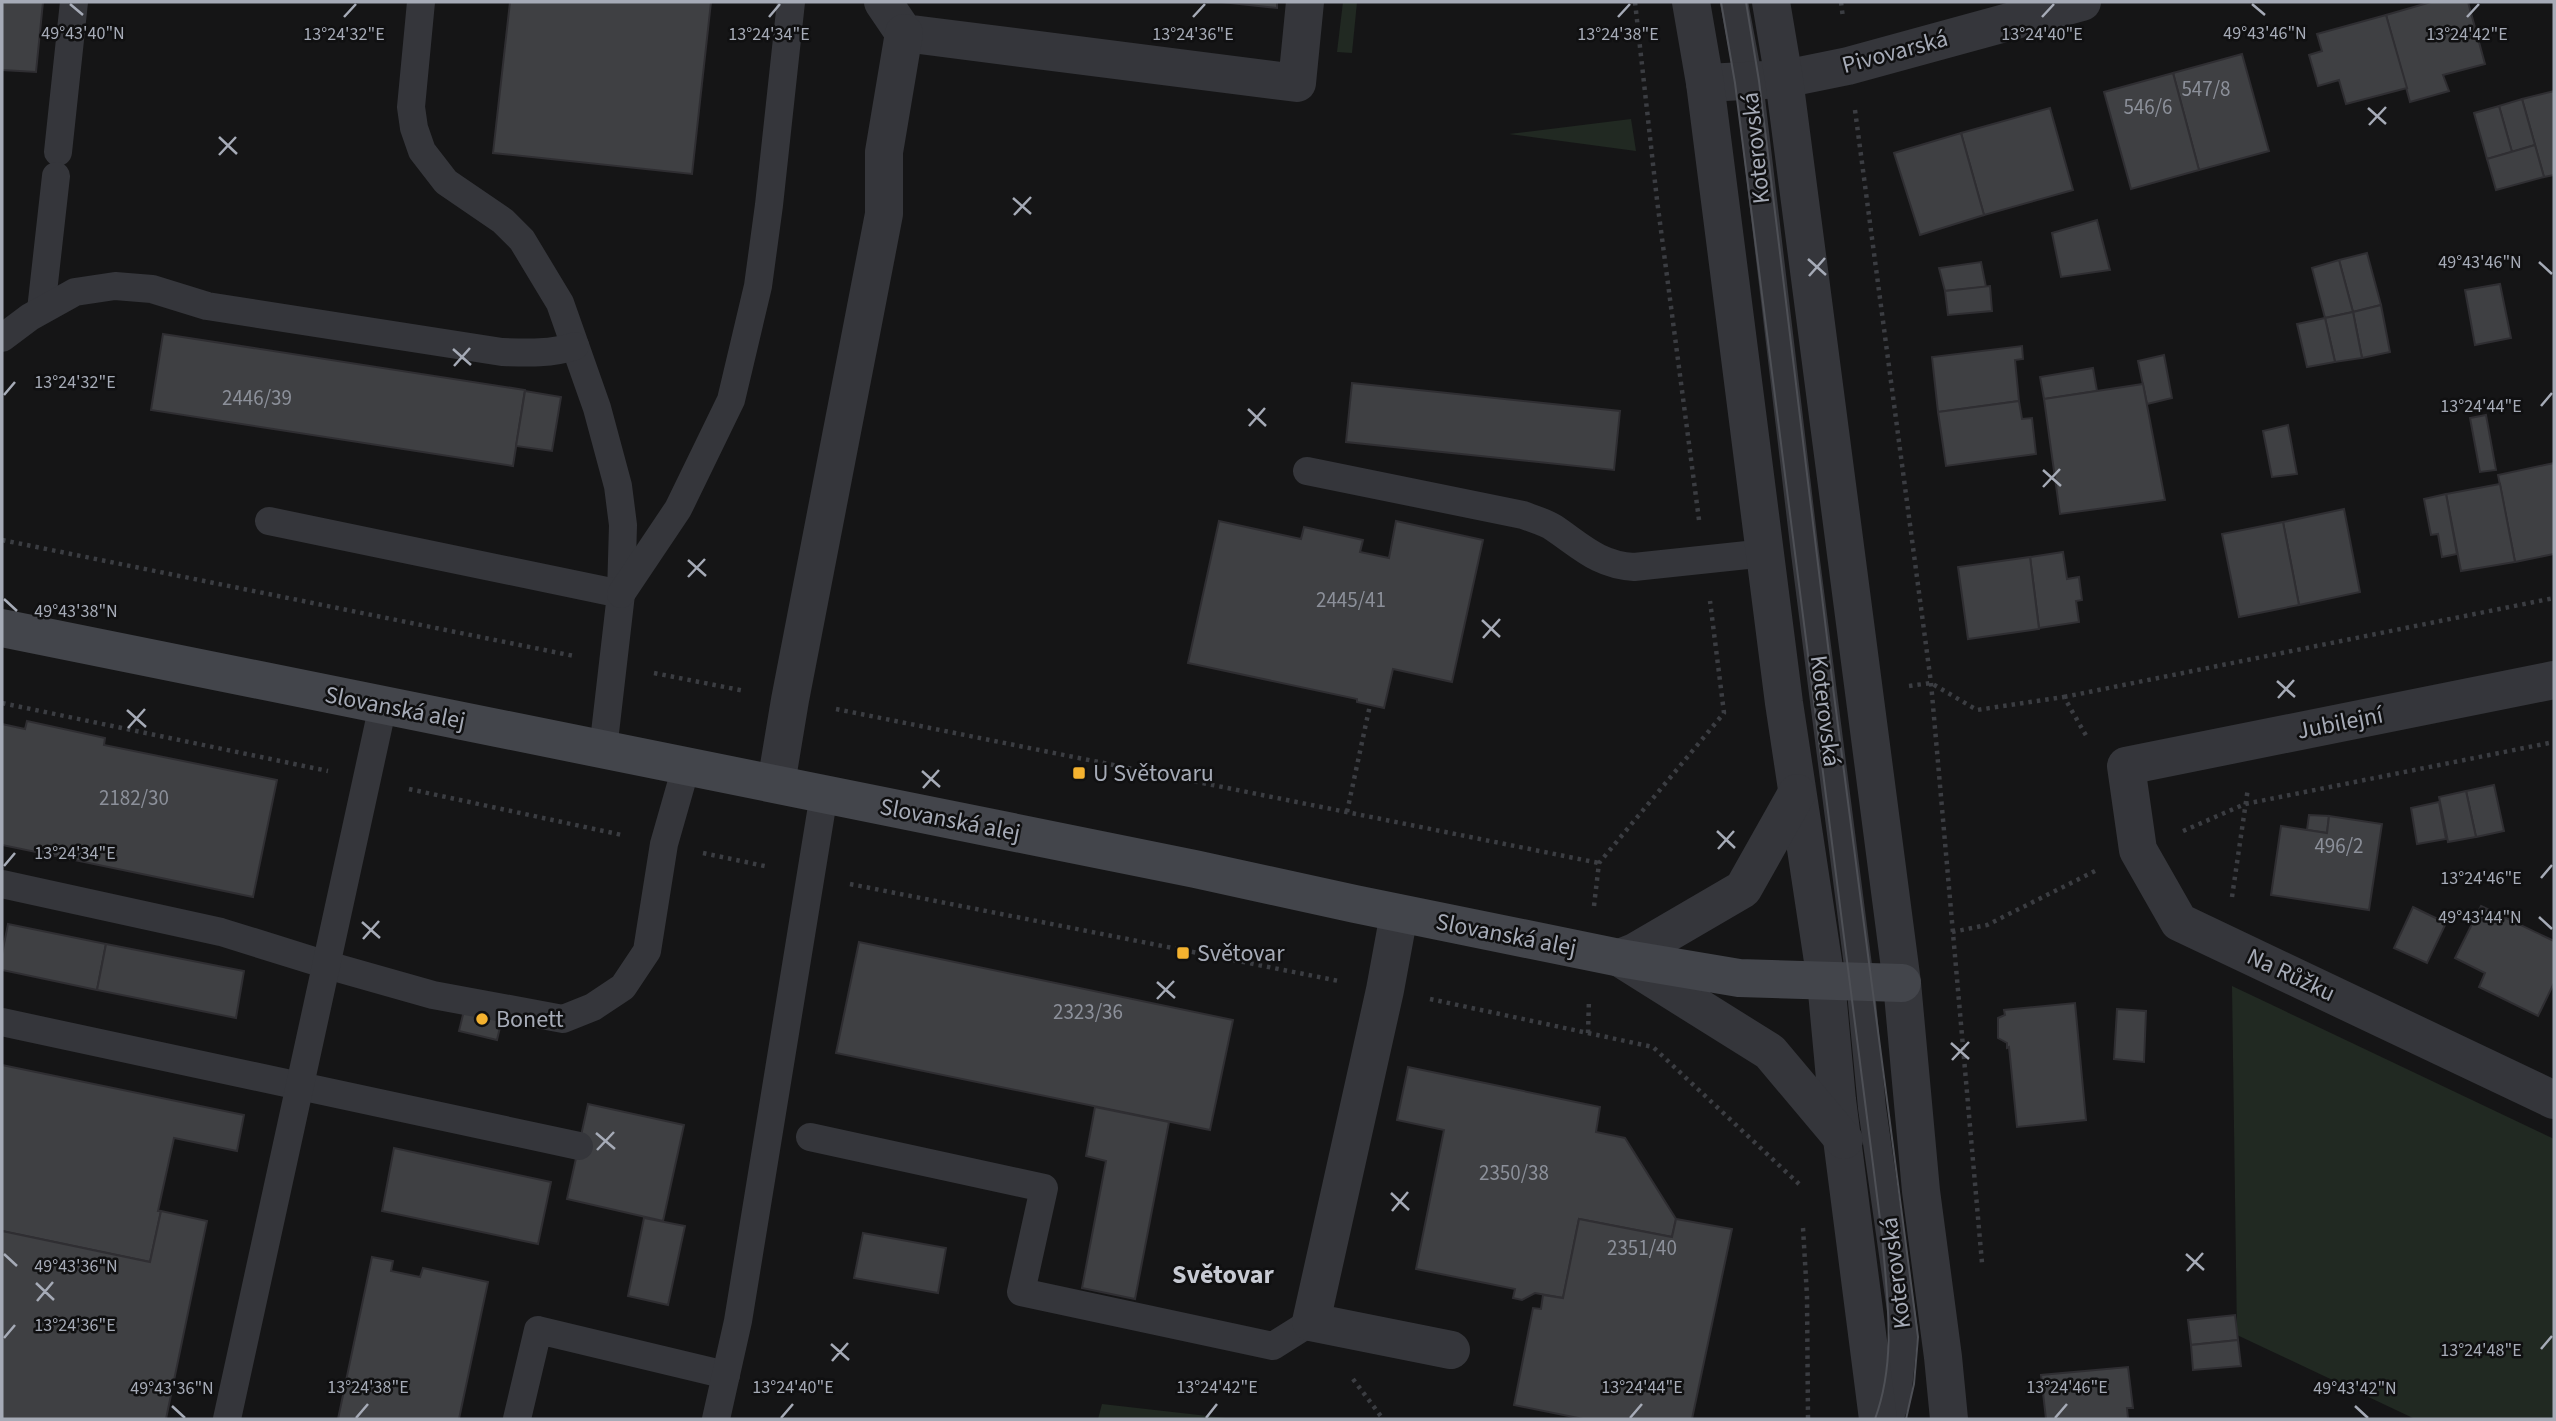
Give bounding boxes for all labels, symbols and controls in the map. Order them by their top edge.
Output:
text: 49°43'40"N [41,21,125,46]
street label: Pivovarská [1838,21,1952,83]
text: 49°43'46"N [2223,21,2307,46]
text: 13°24'32"E [303,22,385,47]
text: 13°24'34"E [728,22,810,47]
text: 13°24'36"E [1152,22,1234,47]
text: 13°24'38"E [1577,22,1659,47]
text: 13°24'40"E [2001,22,2083,47]
text: 13°24'42"E [2426,22,2508,47]
house number: 547/8 [2181,74,2231,104]
street label: Koterovská [1733,90,1779,206]
house number: 546/6 [2123,92,2173,122]
text: 49°43'46"N [2438,250,2522,275]
text: 13°24'32"E [34,370,116,395]
house number: 2446/39 [222,383,292,413]
text: 13°24'44"E [2440,394,2522,419]
house number: 2445/41 [1316,585,1386,615]
text: 49°43'38"N [34,599,118,624]
street label: Koterovská [1801,653,1849,769]
street label: Slovanská alej [322,677,468,739]
street label: Jubilejní [2294,697,2387,748]
place label: U Světovaru [1093,756,1214,791]
marker: U Světovaru [1071,765,1087,781]
house number: 2182/30 [99,783,169,813]
street label: Slovanská alej [877,789,1023,851]
house number: 496/2 [2314,831,2364,861]
text: 13°24'34"E [34,841,116,866]
text: 13°24'46"E [2440,866,2522,891]
street label: Slovanská alej [1433,904,1579,966]
text: 49°43'44"N [2438,905,2522,930]
place label: Světovar [1197,936,1285,971]
street label: Na Růžku [2241,939,2341,1011]
marker: Světovar [1175,945,1191,961]
house number: 2323/36 [1053,997,1123,1027]
place label: Bonett [496,1002,564,1037]
marker: Bonett [474,1011,490,1027]
house number: 2350/38 [1479,1158,1549,1188]
street label: Koterovská [1872,1215,1920,1331]
house number: 2351/40 [1607,1233,1677,1263]
text: 49°43'36"N [34,1254,118,1279]
district label: Světovar [1172,1256,1275,1293]
text: 13°24'36"E [34,1313,116,1338]
text: 13°24'48"E [2440,1338,2522,1363]
text: 13°24'38"E [327,1375,409,1400]
text: 13°24'40"E [752,1375,834,1400]
text: 13°24'42"E [1176,1375,1258,1400]
text: 13°24'44"E [1601,1375,1683,1400]
text: 13°24'46"E [2026,1375,2108,1400]
text: 49°43'36"N [130,1376,214,1401]
text: 49°43'42"N [2313,1376,2397,1401]

